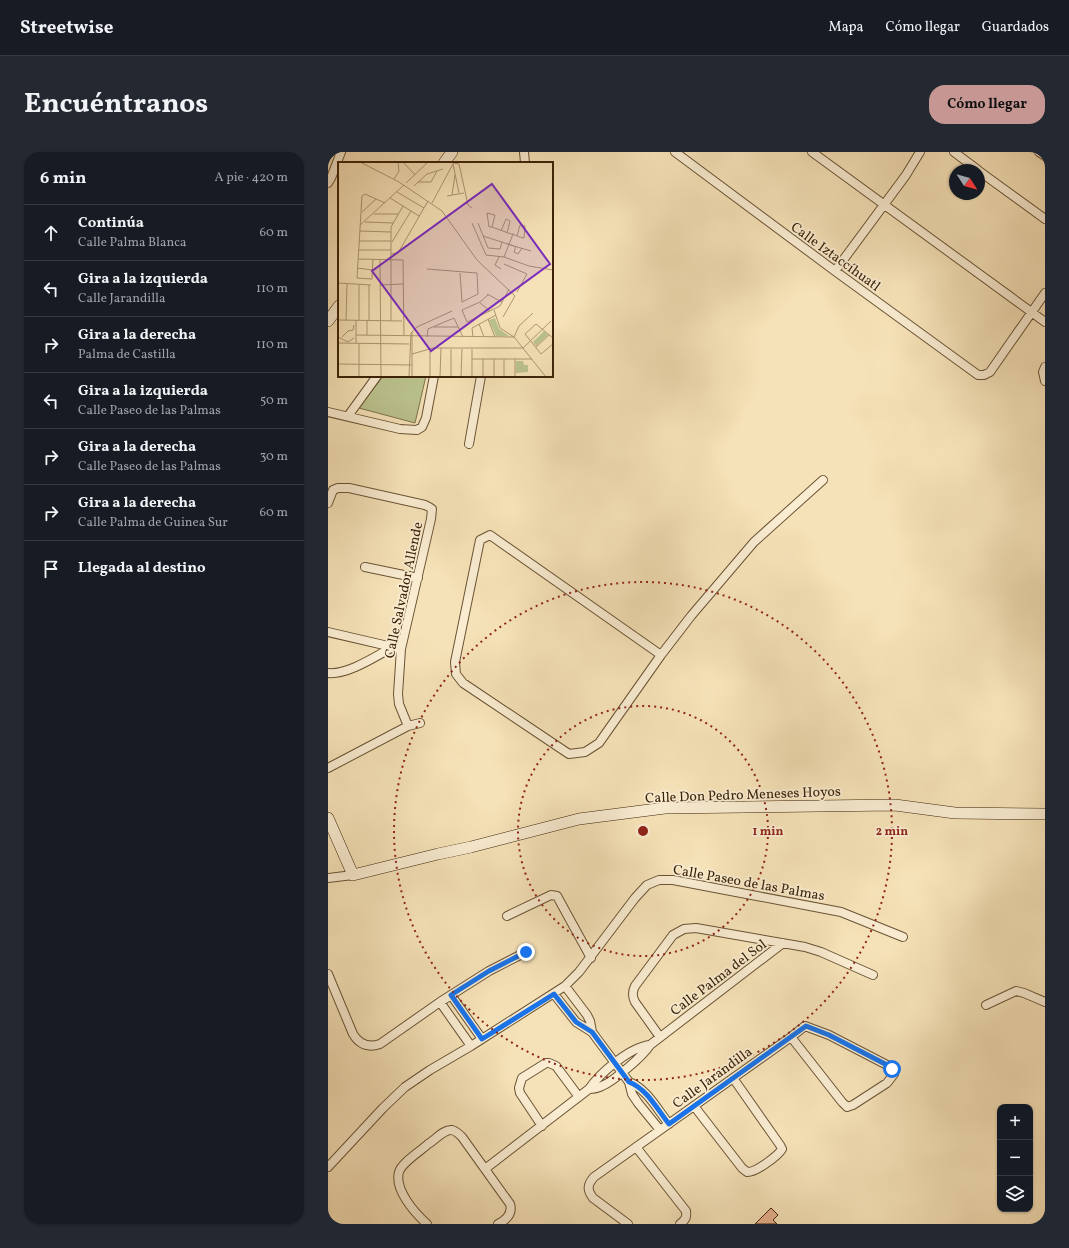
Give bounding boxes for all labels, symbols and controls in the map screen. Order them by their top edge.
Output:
text: Streetwise [20,15,113,41]
text: Mapa [829,18,864,37]
text: Cómo llegar [886,18,960,37]
text: Guardados [982,18,1049,37]
text: Encuéntranos [24,85,208,124]
button: Cómo llegar [929,85,1045,124]
inset map [338,162,553,377]
north arrow [949,164,985,200]
text: 6 min [40,167,86,190]
text: A pie · 420 m [214,169,288,187]
text: Continúa [78,213,144,234]
street label: Calle Iztaccíhuatl [786,218,884,296]
icon: ahead [40,222,62,244]
text: 60 m [260,224,288,242]
text: Calle Palma Blanca [78,234,187,252]
text: Gira a la izquierda [78,269,208,290]
icon: left [40,278,62,300]
text: 110 m [256,280,288,298]
text: Calle Jarandilla [78,290,165,308]
text: Gira a la derecha [78,325,196,346]
icon: right [40,334,62,356]
text: 110 m [256,336,288,354]
text: Palma de Castilla [78,346,176,364]
text: Gira a la izquierda [78,381,208,402]
icon: left [40,390,62,412]
text: 50 m [260,392,288,410]
text: Calle Paseo de las Palmas [78,402,221,420]
text: Gira a la derecha [78,437,196,458]
icon: right [40,446,62,468]
text: 30 m [260,448,288,466]
text: Calle Paseo de las Palmas [78,458,221,476]
text: Gira a la derecha [78,493,196,514]
icon: right [40,502,62,524]
text: 60 m [260,504,288,522]
text: Calle Palma de Guinea Sur [78,514,228,532]
street label: Calle Salvador Allende [381,520,428,660]
icon: arrive [40,558,62,580]
text: Llegada al destino [78,558,206,579]
street label: Calle Don Pedro Meneses Hoyos [645,783,841,808]
centre of rings [636,824,650,838]
text: 1 min [753,824,784,840]
text: 2 min [876,824,908,840]
street label: Calle Paseo de las Palmas [671,861,826,906]
street label: Calle Palma del Sol [667,936,771,1021]
route end [517,943,535,961]
street label: Calle Jarandilla [669,1043,757,1114]
route start [883,1060,901,1078]
map controls [997,1104,1033,1212]
button: + [997,1104,1033,1140]
button: − [997,1140,1033,1176]
button: layers [997,1176,1033,1212]

